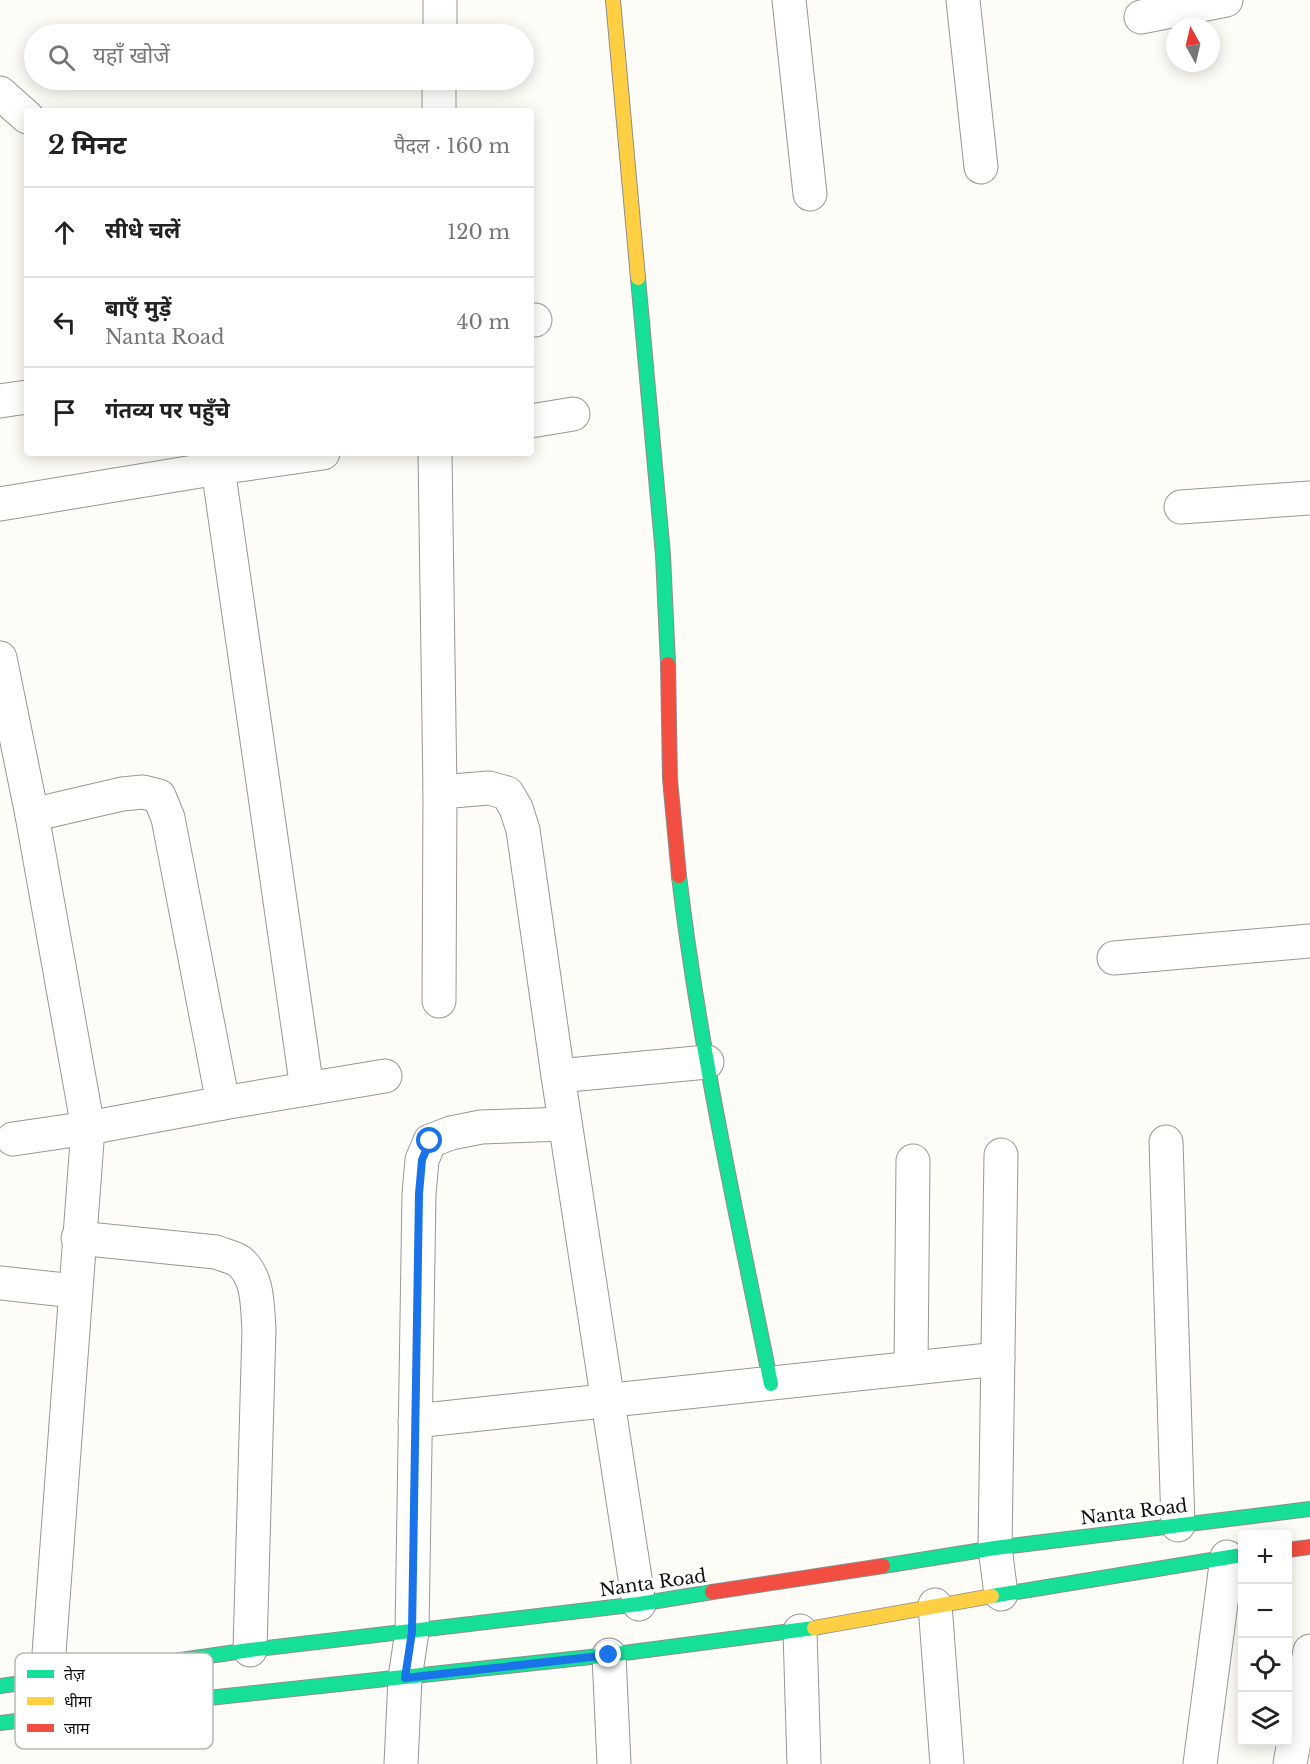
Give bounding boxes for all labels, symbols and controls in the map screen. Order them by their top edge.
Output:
north arrow [1166,18,1220,72]
search box [24,24,534,90]
icon: search [45,41,78,74]
text: यहाँ खोजें [93,42,169,69]
text: 2 मिनट [48,129,126,161]
text: पैदल · 160 m [394,134,510,158]
icon: ahead [48,216,81,249]
text: सीधे चलें [105,217,180,244]
text: 120 m [447,220,510,244]
text: बाएँ मुड़ें [105,295,171,322]
icon: left [48,306,81,339]
text: 40 m [457,310,510,334]
text: Nanta Road [105,325,225,349]
icon: arrive [48,396,81,429]
text: गंतव्य पर पहुँचे [105,397,230,424]
route start [416,1127,442,1153]
street label: Nanta Road [1079,1495,1189,1529]
map controls [1238,1530,1292,1746]
button: + [1238,1530,1292,1584]
street label: Nanta Road [598,1565,708,1601]
button: − [1238,1584,1292,1638]
button: locate [1238,1638,1292,1692]
route end [595,1641,621,1667]
legend [15,1653,213,1749]
text: तेज़ [64,1664,86,1684]
text: धीमा [64,1691,93,1711]
button: layers [1238,1692,1292,1746]
text: जाम [64,1718,90,1738]

